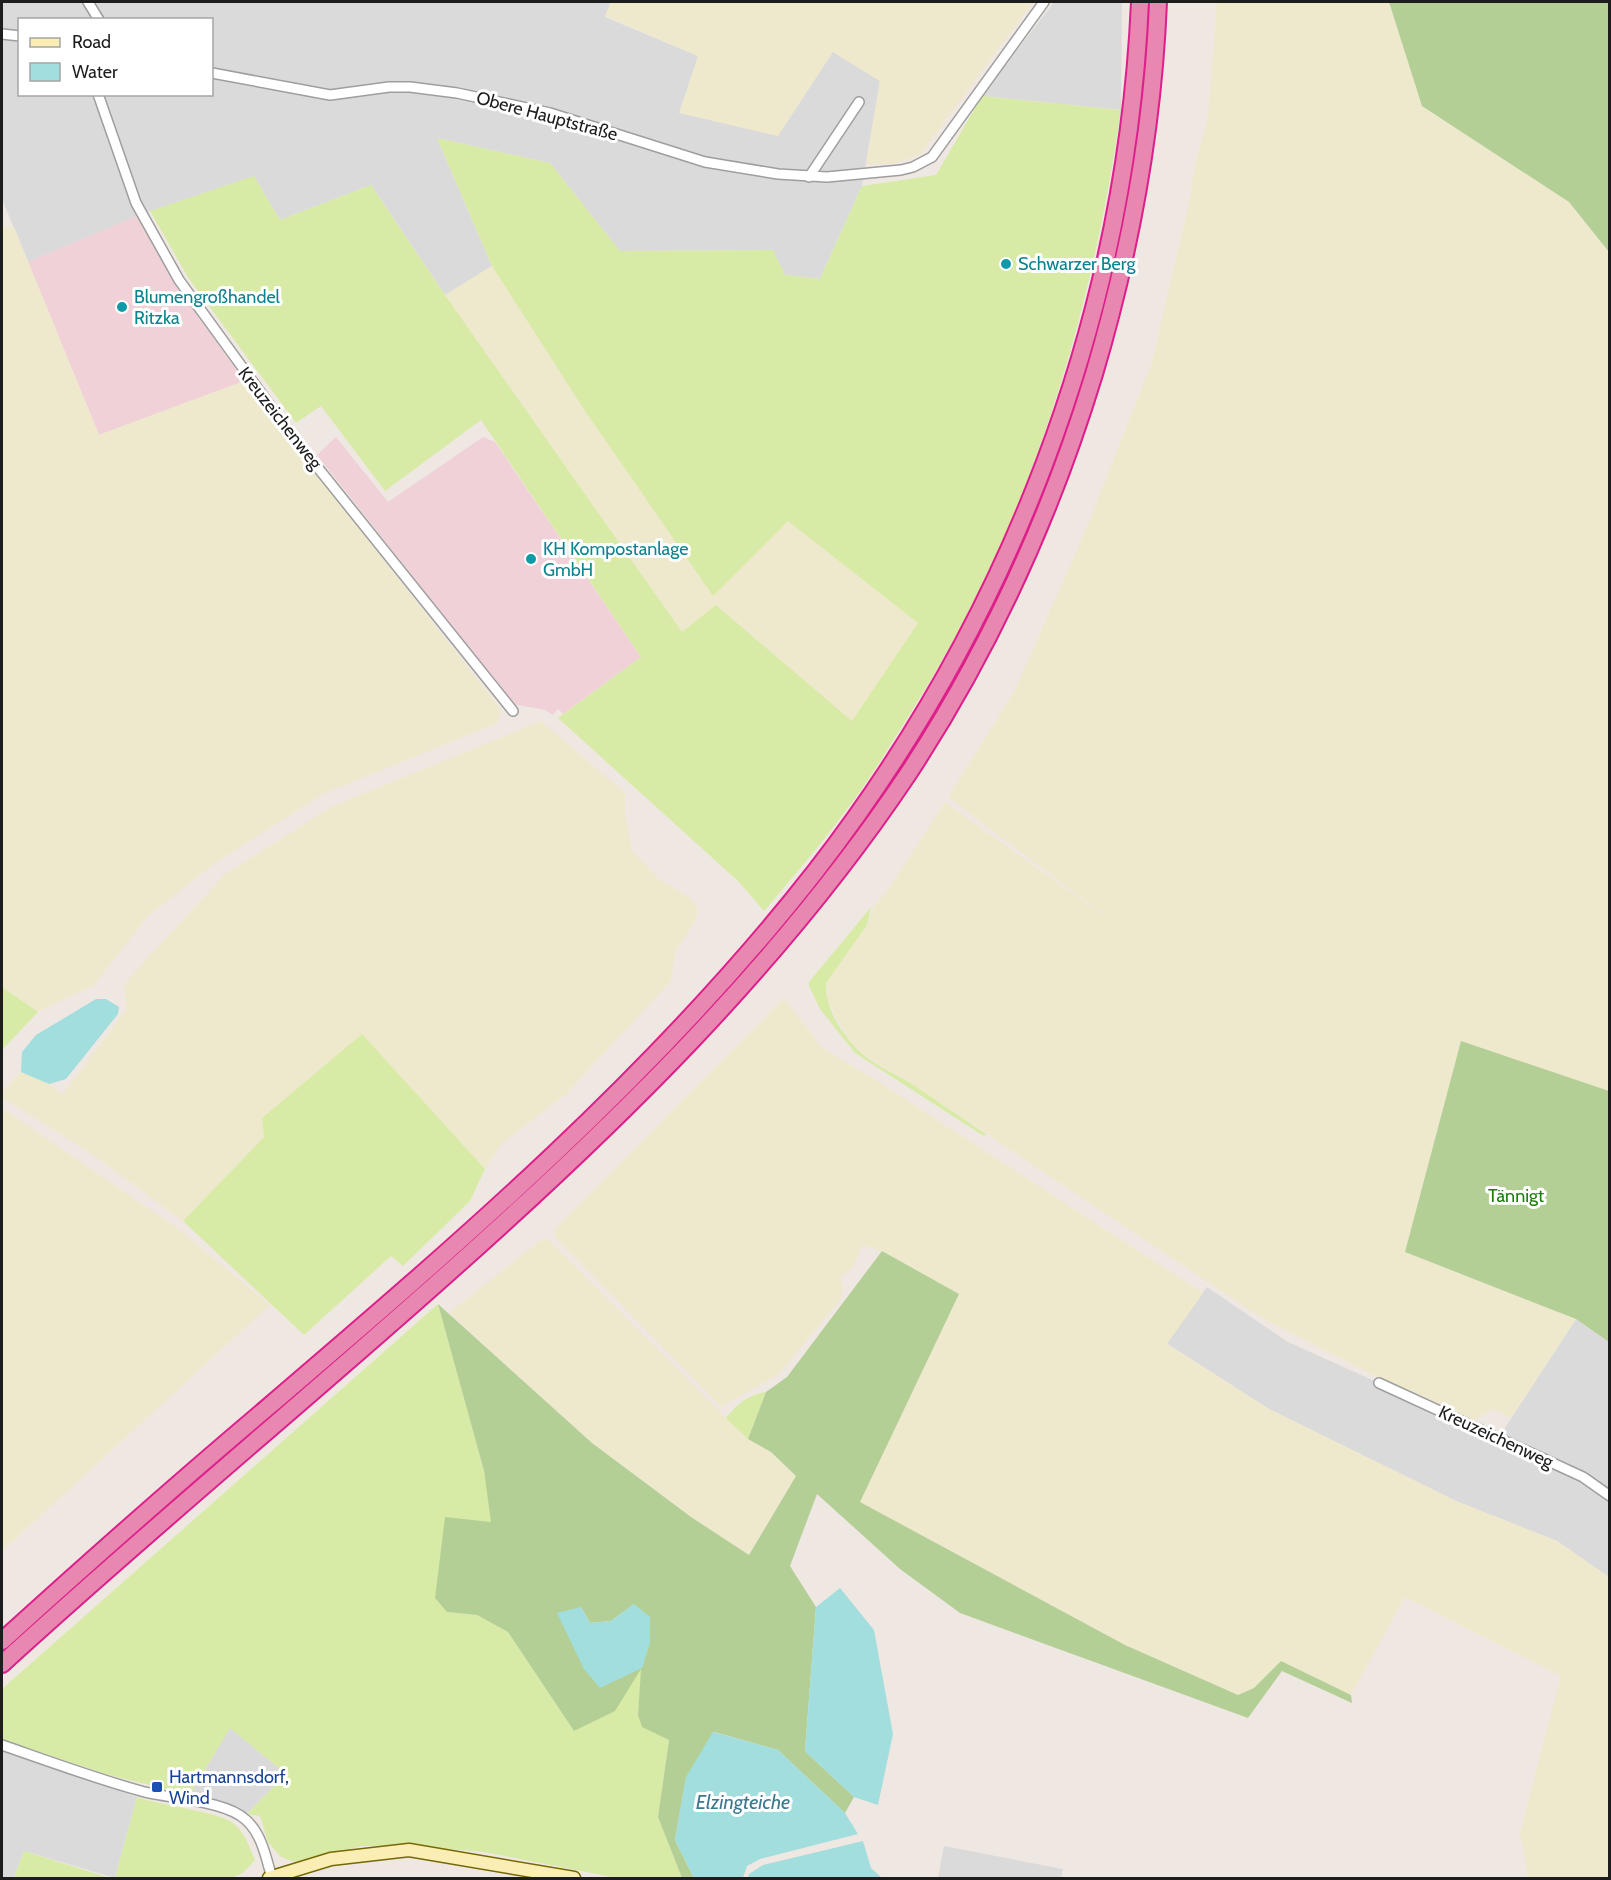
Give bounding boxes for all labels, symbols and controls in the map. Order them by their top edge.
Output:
legend [18,18,213,96]
text: Road [72,31,111,53]
text: Water [72,61,118,83]
street label: Obere Hauptstraße [474,87,620,145]
place label: Schwarzer Berg [1018,253,1136,275]
marker: Schwarzer Berg [999,257,1013,271]
place label: Blumengroßhandel Ritzka [134,286,281,329]
marker: Blumengroßhandel Ritzka [115,300,129,314]
street label: Kreuzeichenweg [233,362,327,474]
place label: KH Kompostanlage GmbH [543,538,688,581]
marker: KH Kompostanlage GmbH [524,552,538,566]
park label: Tännigt [1488,1185,1544,1207]
street label: Kreuzeichenweg [1435,1401,1558,1474]
place label: Hartmannsdorf, Wind [169,1766,289,1809]
marker: Hartmannsdorf, Wind [150,1780,164,1794]
water label: Elzingteiche [696,1790,790,1814]

